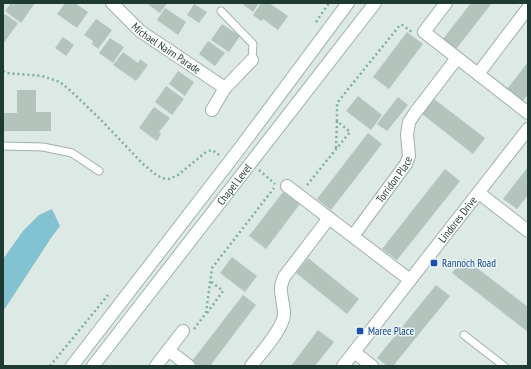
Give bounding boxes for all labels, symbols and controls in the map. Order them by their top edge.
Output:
street label: Michael Nairn Parade [129,20,204,77]
street label: Torridon Place [373,154,415,205]
street label: Chapel Level [214,161,255,208]
street label: Lindores Drive [435,193,480,245]
place label: Rannoch Road [442,256,496,270]
marker: Rannoch Road [429,258,439,268]
place label: Maree Place [368,324,414,338]
marker: Maree Place [355,326,365,336]

